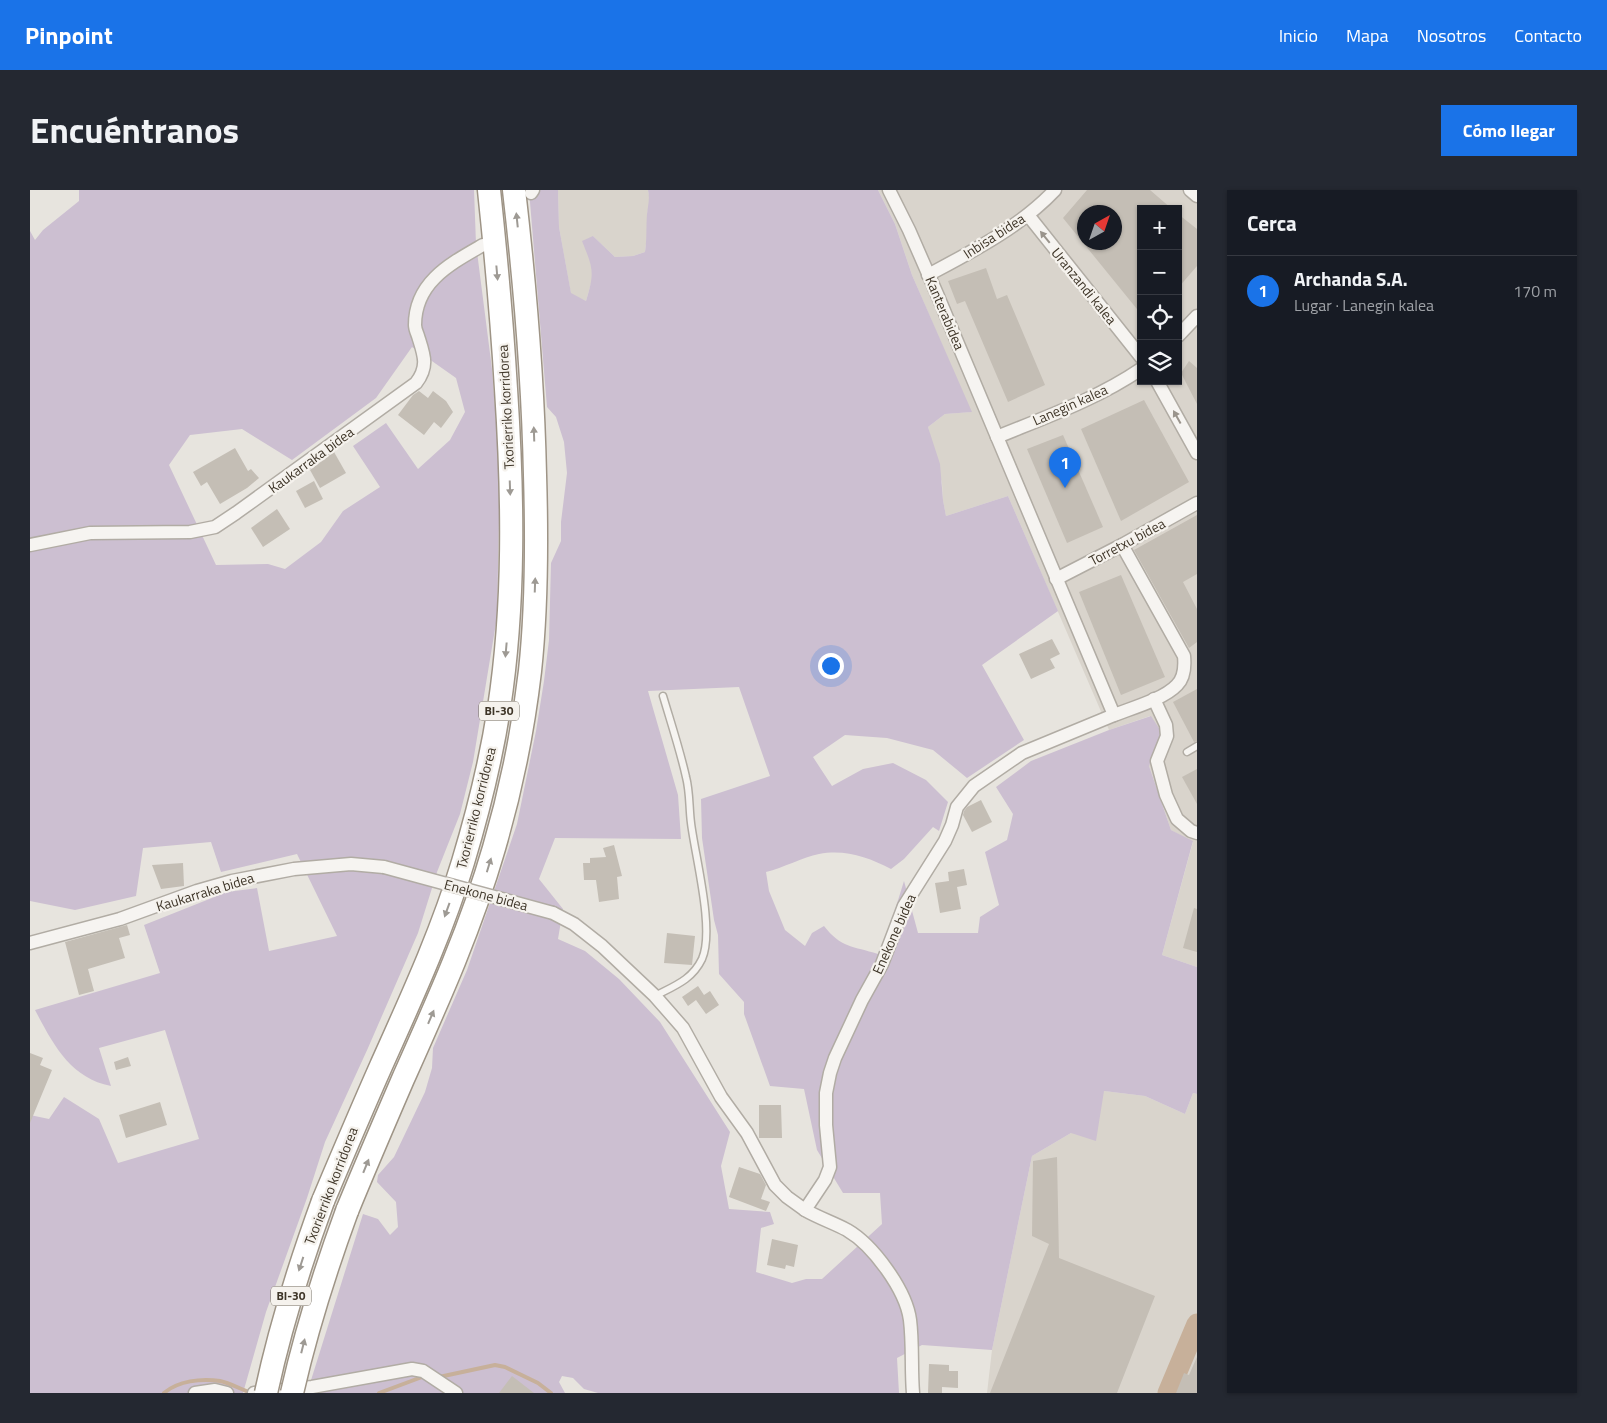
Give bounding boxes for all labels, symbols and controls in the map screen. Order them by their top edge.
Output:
text: Pinpoint [25,17,113,53]
text: Inicio [1279,22,1318,49]
text: Mapa [1346,22,1389,49]
text: Nosotros [1417,22,1486,49]
text: Contacto [1514,22,1582,49]
text: Encuéntranos [30,103,239,157]
button: Cómo llegar [1441,105,1577,156]
north arrow [1077,205,1122,250]
map controls [1137,205,1182,385]
button: + [1137,205,1182,250]
text: Cerca [1247,207,1297,239]
street label: Inbisa bidea [959,208,1029,263]
one-way arrow [513,212,521,228]
one-way arrow [1039,230,1050,243]
street label: Uranzandi kalea [1047,243,1122,329]
button: − [1137,250,1182,295]
text: Archanda S.A. [1294,264,1408,293]
one-way arrow [493,266,501,282]
street label: Kanterabidea [921,273,970,353]
text: 1 [1259,279,1267,303]
text: 170 m [1513,279,1557,303]
text: Lugar · Lanegin kalea [1294,293,1434,317]
button: locate [1137,295,1182,340]
button: layers [1137,340,1182,385]
street label: Txorierriko korridorea [492,344,519,470]
street label: Lanegin kalea [1029,379,1111,430]
one-way arrow [1173,410,1182,423]
street label: Kaukarraka bidea [263,421,358,498]
one-way arrow [530,426,538,442]
pin: 1 [1049,447,1081,488]
one-way arrow [506,480,514,496]
street label: Torretxu bidea [1085,513,1169,570]
one-way arrow [532,577,540,593]
one-way arrow [502,642,510,658]
your location [818,653,844,679]
road number: BI-30 [479,702,519,720]
street label: Txorierriko korridorea [450,745,501,871]
one-way arrow [485,858,493,873]
street label: Kaukarraka bidea [153,867,256,916]
street label: Enekone bidea [442,873,530,916]
street label: Enekone bidea [866,890,921,977]
one-way arrow [442,903,450,917]
one-way arrow [427,1010,435,1024]
street label: Txorierriko korridorea [298,1124,363,1248]
one-way arrow [362,1159,370,1173]
one-way arrow [297,1257,305,1272]
road number: BI-30 [271,1286,311,1306]
one-way arrow [299,1338,307,1353]

